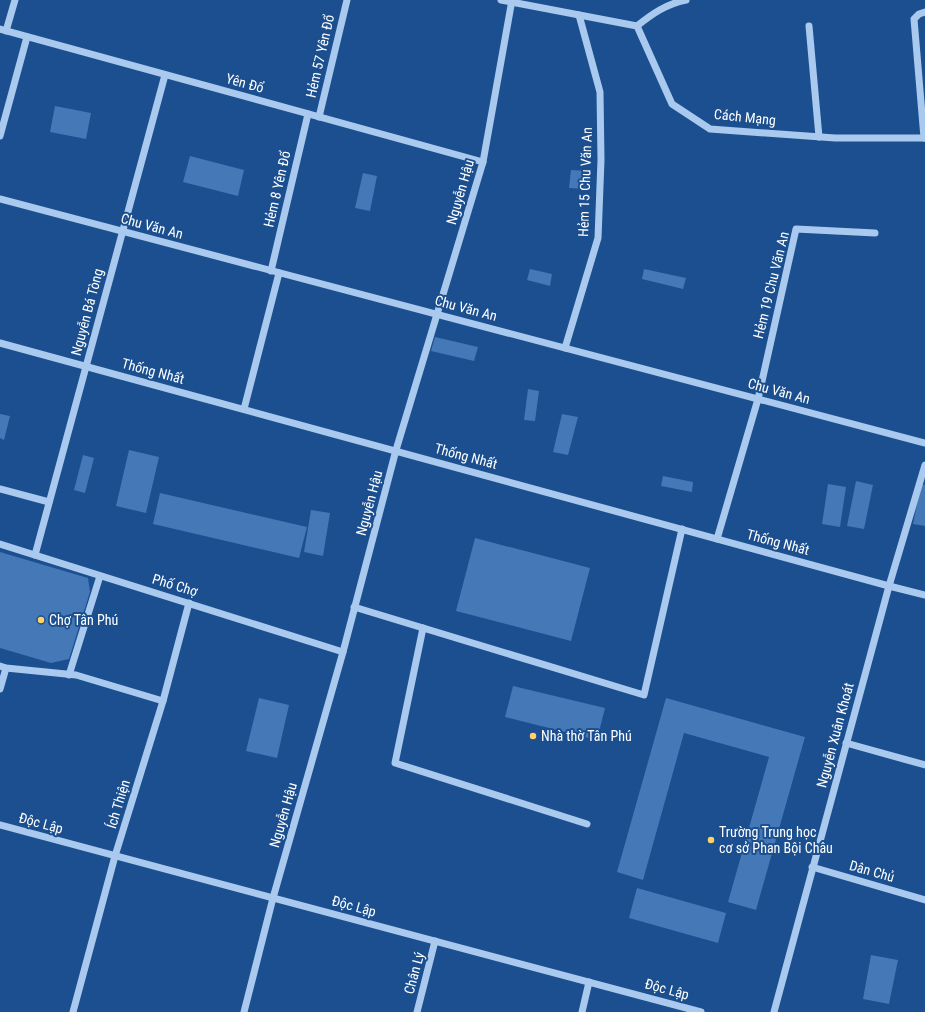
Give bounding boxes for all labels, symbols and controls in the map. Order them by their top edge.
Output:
street label: Hẻm 57 Yên Đổ [303,13,337,99]
street label: Yên Đổ [224,70,266,96]
street label: Cách Mạng [713,106,777,128]
street label: Hẻm 15 Chu Văn An [575,127,595,237]
street label: Hẻm 8 Yên Đổ [260,149,294,229]
street label: Nguyễn Hậu [443,158,477,226]
street label: Chu Văn An [119,210,185,242]
street label: Hẻm 19 Chu Văn An [750,230,792,340]
street label: Nguyễn Bá Tòng [68,267,106,357]
street label: Chu Văn An [433,292,499,324]
street label: Thống Nhất [120,355,186,387]
street label: Chu Văn An [746,375,812,407]
street label: Thống Nhất [433,440,499,472]
street label: Nguyễn Hậu [353,469,385,537]
street label: Thống Nhất [745,526,811,558]
street label: Phố Chợ [150,571,200,600]
place label: Chợ Tân Phú [49,612,118,628]
marker: Chợ Tân Phú [36,615,46,625]
street label: Nguyễn Xuân Khoát [813,681,857,789]
place label: Nhà thờ Tân Phú [541,728,632,744]
marker: Nhà thờ Tân Phú [528,731,538,741]
street label: Ích Thiện [102,777,133,830]
street label: Nguyễn Hậu [266,781,300,849]
street label: Độc Lập [17,809,65,837]
place label: Trường Trung học cơ sở Phan Bội Châu [719,824,833,856]
marker: Trường Trung học cơ sở Phan Bội Châu [706,835,716,845]
street label: Dân Chủ [848,857,896,885]
street label: Độc Lập [330,892,378,920]
street label: Chân Lý [401,950,427,996]
street label: Độc Lập [643,975,691,1003]

